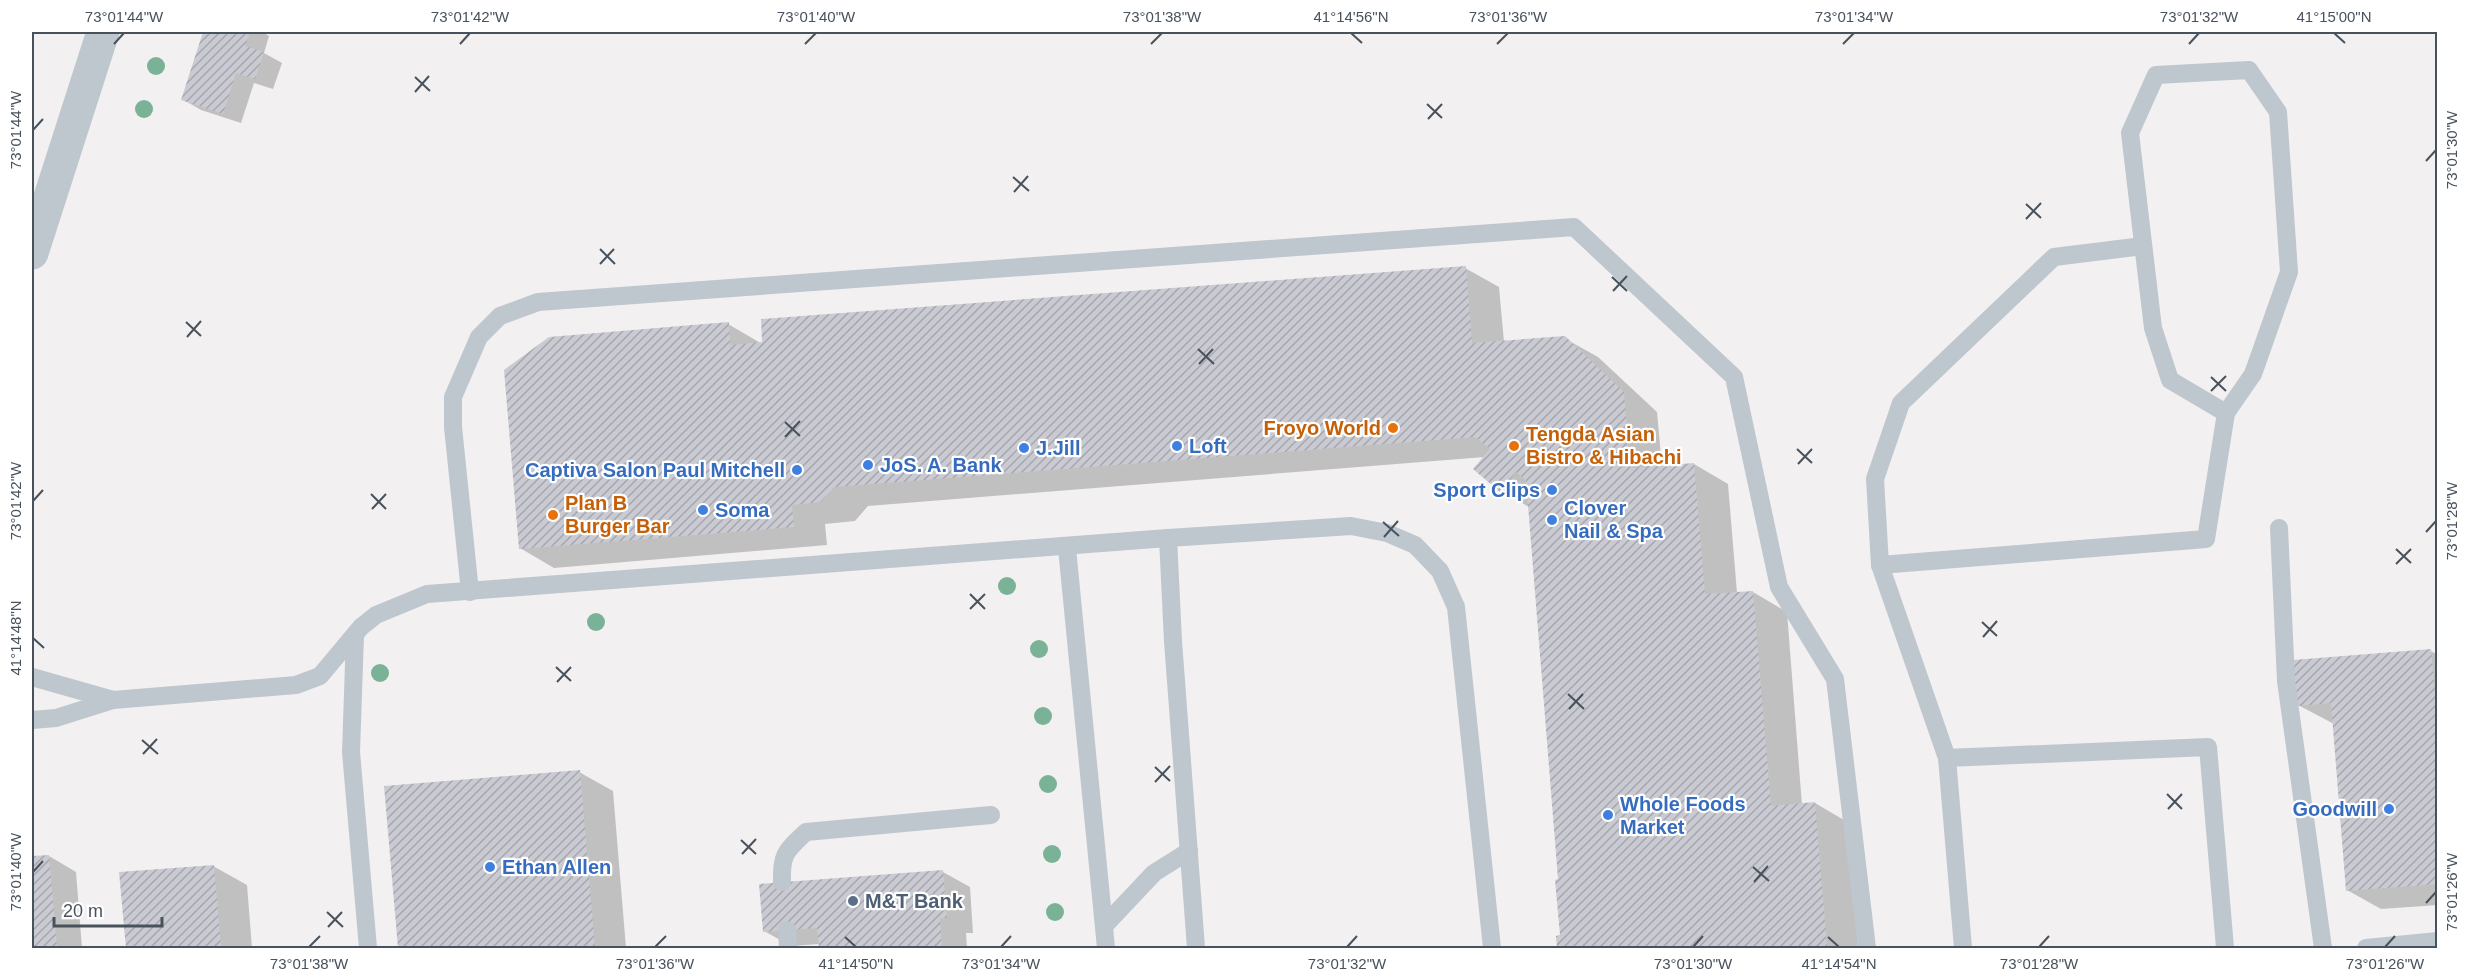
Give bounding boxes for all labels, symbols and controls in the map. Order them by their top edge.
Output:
text: 73°01'44"W [85,8,164,25]
text: 73°01'42"W [431,8,510,25]
text: 73°01'40"W [777,8,856,25]
text: 73°01'38"W [1123,8,1202,25]
text: 41°14'56"N [1313,8,1389,25]
text: 73°01'36"W [1469,8,1548,25]
text: 73°01'34"W [1815,8,1894,25]
text: 73°01'32"W [2160,8,2239,25]
text: 41°15'00"N [2296,8,2372,25]
text: 73°01'44"W [7,90,24,169]
text: 73°01'30"W [2443,110,2460,189]
place label: Froyo World [1264,417,1381,439]
marker: Froyo World [1386,421,1400,435]
place label: Tengda Asian Bistro & Hibachi [1526,423,1682,468]
place label: Loft [1189,435,1227,457]
place label: J.Jill [1036,437,1080,459]
marker: Loft [1170,439,1184,453]
marker: Tengda Asian Bistro & Hibachi [1507,439,1521,453]
marker: J.Jill [1017,441,1031,455]
place label: JoS. A. Bank [880,454,1002,476]
marker: JoS. A. Bank [861,458,875,472]
place label: Captiva Salon Paul Mitchell [525,459,785,481]
text: 73°01'42"W [7,461,24,540]
marker: Captiva Salon Paul Mitchell [790,463,804,477]
place label: Sport Clips [1433,479,1540,501]
text: 73°01'28"W [2443,481,2460,560]
marker: Sport Clips [1545,483,1559,497]
place label: Plan B Burger Bar [565,492,670,537]
place label: Clover Nail & Spa [1564,497,1664,542]
place label: Soma [715,499,770,521]
marker: Soma [696,503,710,517]
marker: Plan B Burger Bar [546,508,560,522]
marker: Clover Nail & Spa [1545,513,1559,527]
text: 41°14'48"N [7,600,24,676]
place label: Whole Foods Market [1620,793,1746,838]
place label: Goodwill [2293,798,2377,820]
marker: Goodwill [2382,802,2396,816]
marker: Whole Foods Market [1601,808,1615,822]
text: 73°01'40"W [7,832,24,911]
text: 73°01'26"W [2443,852,2460,931]
place label: Ethan Allen [502,856,611,878]
marker: Ethan Allen [483,860,497,874]
scale bar [54,890,162,928]
place label: M&T Bank [865,890,964,912]
marker: M&T Bank [846,894,860,908]
text: 20 m [63,901,103,921]
text: 73°01'38"W [270,955,349,972]
text: 73°01'36"W [616,955,695,972]
text: 41°14'50"N [818,955,894,972]
text: 73°01'34"W [962,955,1041,972]
text: 73°01'32"W [1308,955,1387,972]
text: 73°01'30"W [1654,955,1733,972]
text: 41°14'54"N [1801,955,1877,972]
text: 73°01'28"W [2000,955,2079,972]
text: 73°01'26"W [2346,955,2425,972]

